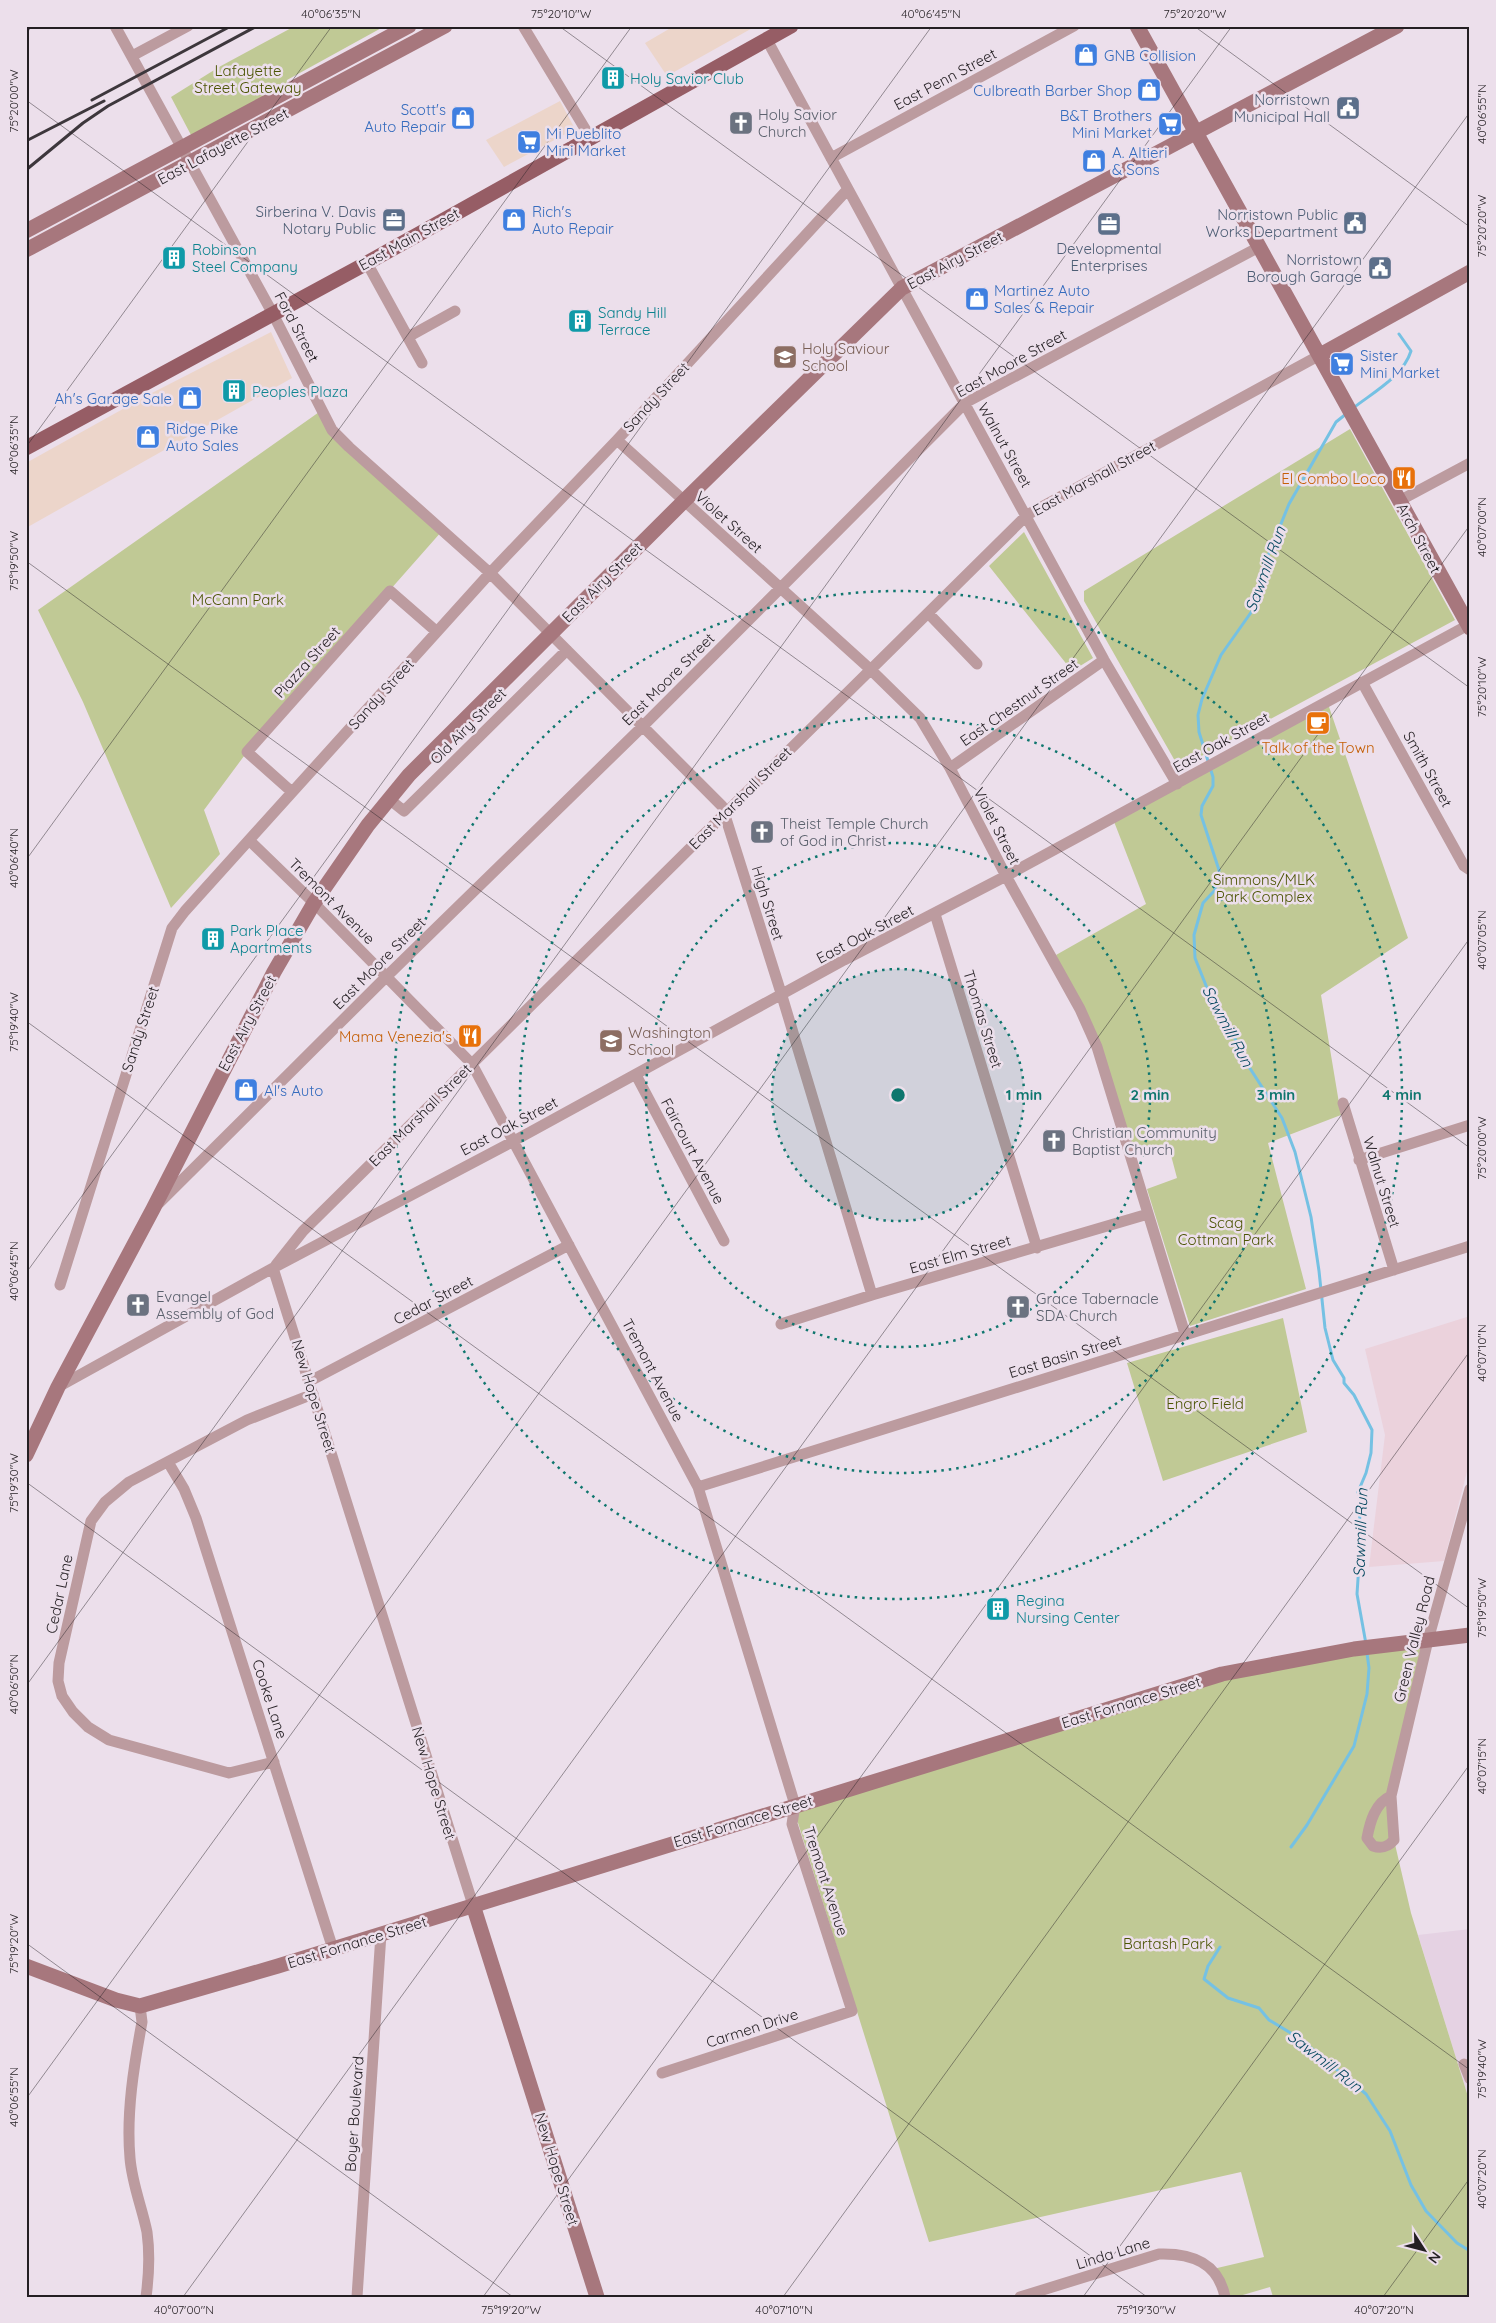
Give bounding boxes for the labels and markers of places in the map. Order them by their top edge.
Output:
shop icon: GNB Collision [1073,42,1099,68]
place label: GNB Collision [1104,46,1196,65]
building icon: Holy Savior Club [600,65,626,91]
place label: Holy Savior Club [630,69,744,88]
shop icon: Culbreath Barber Shop [1136,77,1162,103]
place label: Culbreath Barber Shop [973,81,1132,100]
place label: Norristown Municipal Hall [1234,90,1330,126]
public building icon: Norristown Municipal Hall [1335,95,1361,121]
place label: Scott's Auto Repair [364,100,446,136]
shop icon: Scott's Auto Repair [450,105,476,131]
place label: Holy Savior Church [758,105,837,141]
place label: B&T Brothers Mini Market [1060,106,1152,142]
church icon: Holy Savior Church [728,110,754,136]
supermarket icon: B&T Brothers Mini Market [1157,111,1183,137]
place label: Mi Pueblito Mini Market [546,124,626,160]
supermarket icon: Mi Pueblito Mini Market [516,129,542,155]
place label: A. Altieri & Sons [1112,143,1167,179]
shop icon: A. Altieri & Sons [1081,148,1107,174]
place label: Sirberina V. Davis Notary Public [256,202,376,238]
place label: Rich's Auto Repair [532,202,614,238]
place label: Norristown Public Works Department [1205,205,1338,241]
office icon: Sirberina V. Davis Notary Public [381,207,407,233]
shop icon: Rich's Auto Repair [501,207,527,233]
public building icon: Norristown Public Works Department [1342,210,1368,236]
office icon: Developmental Enterprises [1096,211,1122,237]
place label: Developmental Enterprises [1056,239,1162,275]
place label: Robinson Steel Company [192,240,298,276]
building icon: Robinson Steel Company [161,245,187,271]
place label: Norristown Borough Garage [1246,250,1362,286]
public building icon: Norristown Borough Garage [1367,255,1393,281]
place label: Martinez Auto Sales & Repair [994,281,1095,317]
shop icon: Martinez Auto Sales & Repair [964,286,990,312]
place label: Sandy Hill Terrace [598,303,667,339]
building icon: Sandy Hill Terrace [567,308,593,334]
place label: Holy Saviour School [802,339,890,375]
school or university icon: Holy Saviour School [772,344,798,370]
place label: Sister Mini Market [1360,346,1440,382]
supermarket icon: Sister Mini Market [1329,351,1355,377]
building icon: Peoples Plaza [221,378,247,404]
place label: Peoples Plaza [252,382,348,401]
shop icon: Ah's Garage Sale [177,385,203,411]
place label: Ah's Garage Sale [54,389,172,408]
place label: Ridge Pike Auto Sales [166,419,239,455]
shop icon: Ridge Pike Auto Sales [135,424,161,450]
restaurant icon: El Combo Loco [1391,465,1417,491]
place label: El Combo Loco [1281,469,1386,488]
cafe icon: Talk of the Town [1305,710,1331,736]
place label: Talk of the Town [1261,738,1375,757]
place label: Theist Temple Church of God in Christ [780,814,928,850]
church icon: Theist Temple Church of God in Christ [749,819,775,845]
place label: Park Place Apartments [230,921,312,957]
building icon: Park Place Apartments [200,926,226,952]
restaurant icon: Mama Venezia's [457,1023,483,1049]
place label: Washington School [628,1023,711,1059]
place label: Mama Venezia's [339,1027,452,1046]
school or university icon: Washington School [598,1028,624,1054]
shop icon: Al's Auto [233,1077,259,1103]
place label: Al's Auto [264,1081,323,1100]
centre of rings [889,1086,907,1104]
place label: Christian Community Baptist Church [1072,1123,1217,1159]
church icon: Christian Community Baptist Church [1041,1128,1067,1154]
place label: Evangel Assembly of God [156,1287,274,1323]
place label: Grace Tabernacle SDA Church [1036,1289,1159,1325]
church icon: Evangel Assembly of God [125,1292,151,1318]
church icon: Grace Tabernacle SDA Church [1005,1294,1031,1320]
place label: Regina Nursing Center [1016,1591,1120,1627]
building icon: Regina Nursing Center [985,1596,1011,1622]

